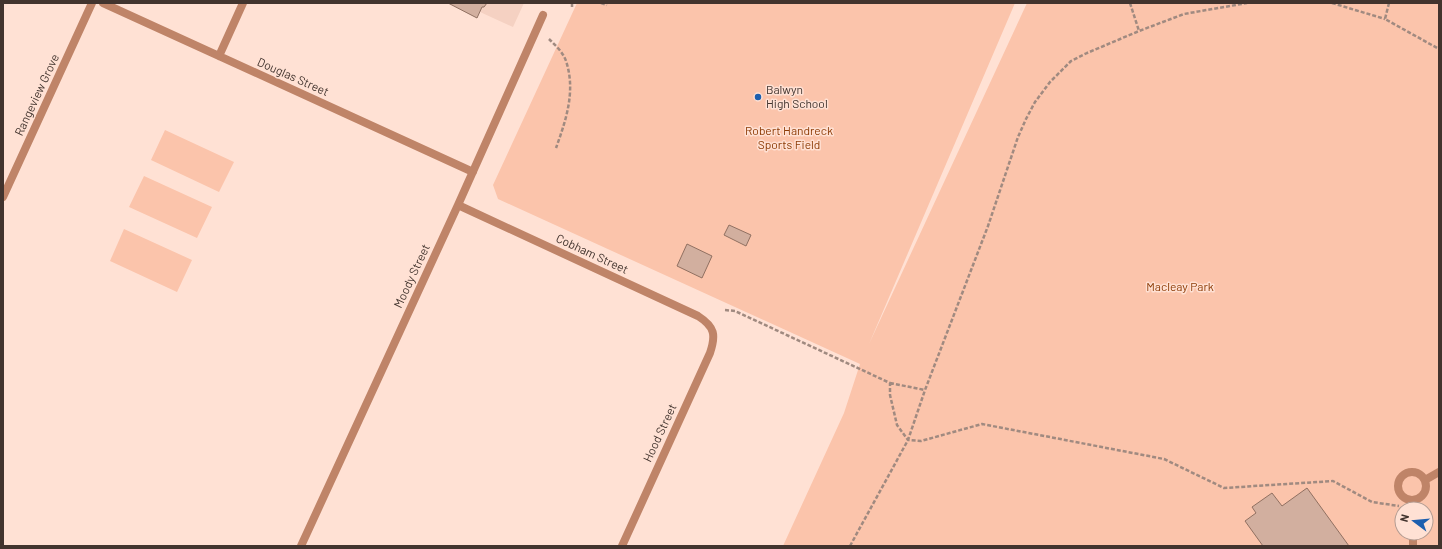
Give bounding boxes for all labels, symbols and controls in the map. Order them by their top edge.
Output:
street label: Rangeview Grove [11,52,61,138]
street label: Douglas Street [256,54,331,98]
place label: Balwyn High School [766,82,828,110]
marker: Balwyn High School [753,92,763,102]
park label: Robert Handreck Sports Field [745,123,833,151]
street label: Cobham Street [554,230,631,276]
street label: Moody Street [390,241,432,310]
park label: Macleay Park [1146,279,1214,293]
street label: Hood Street [640,401,679,464]
north arrow [1394,501,1434,541]
text: N [1397,513,1411,523]

